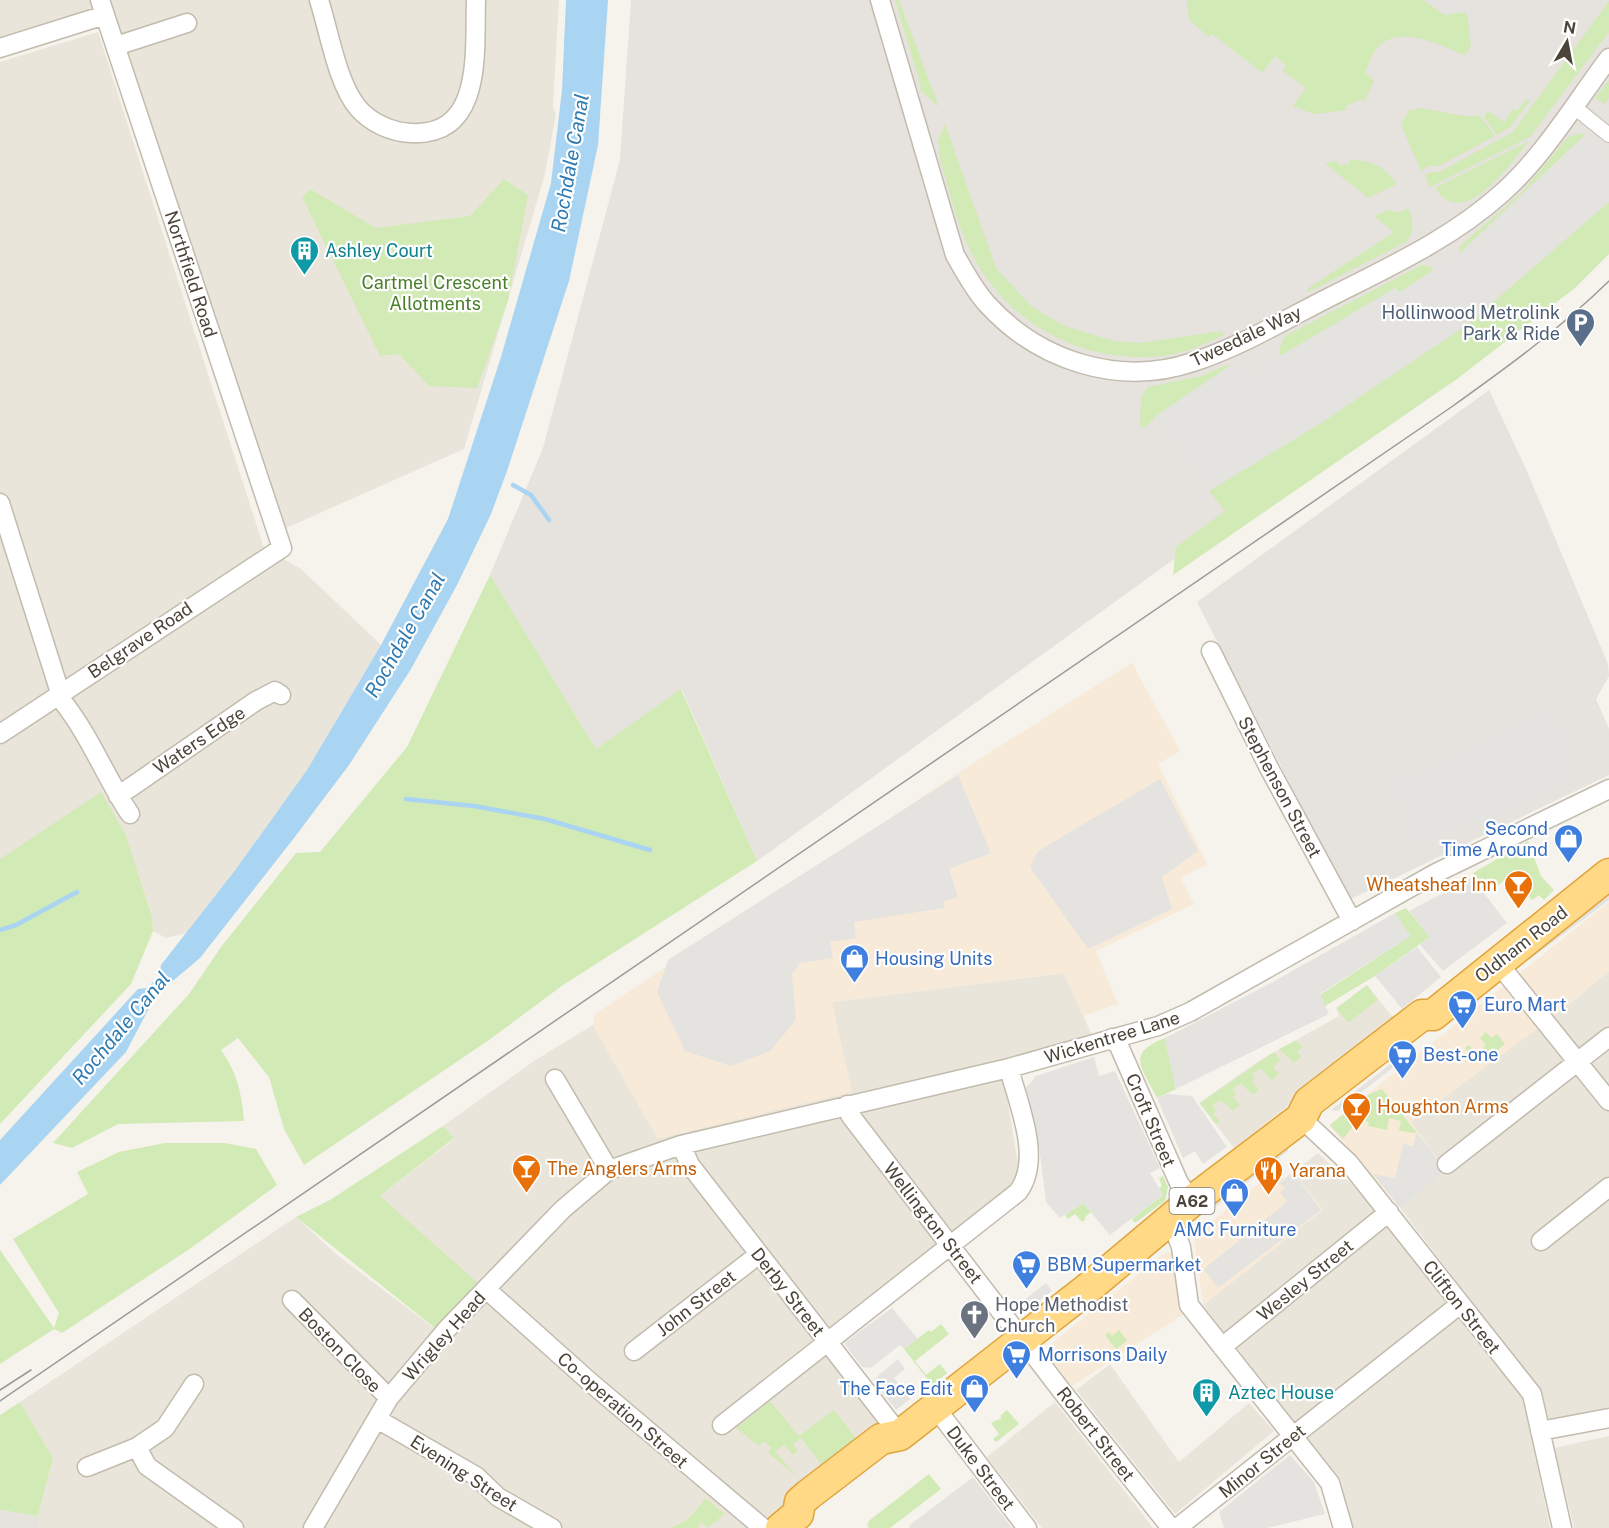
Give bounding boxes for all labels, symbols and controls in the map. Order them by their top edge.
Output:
north arrow [1537,12,1597,72]
text: N [1562,17,1577,38]
water label: Rochdale Canal [546,92,594,234]
street label: Northfield Road [161,208,221,340]
building icon: Ashley Court [288,234,320,276]
place label: Ashley Court [325,240,433,261]
park label: Cartmel Crescent Allotments [361,272,509,314]
street label: Tweedale Way [1187,301,1305,371]
place label: Hollinwood Metrolink Park & Ride [1382,302,1560,344]
parking icon: Hollinwood Metrolink Park & Ride [1565,306,1597,348]
water label: Rochdale Canal [360,568,450,702]
street label: Belgrave Road [84,597,196,683]
street label: Waters Edge [149,702,249,778]
street label: Stephenson Street [1234,713,1326,861]
place label: Second Time Around [1441,818,1548,860]
shop icon: Second Time Around [1553,822,1585,864]
bar icon: Wheatsheaf Inn [1502,868,1534,910]
place label: Wheatsheaf Inn [1366,874,1497,895]
street label: Oldham Road [1470,901,1572,987]
shop icon: Housing Units [838,942,870,984]
place label: Housing Units [875,948,992,969]
water label: Rochdale Canal [67,967,175,1089]
supermarket icon: Euro Mart [1447,988,1479,1030]
place label: Euro Mart [1484,994,1567,1015]
street label: Wickentree Lane [1042,1006,1182,1068]
supermarket icon: Best-one [1386,1038,1418,1080]
place label: Best-one [1423,1044,1498,1065]
street label: Croft Street [1122,1070,1180,1170]
bar icon: Houghton Arms [1340,1090,1372,1132]
place label: Houghton Arms [1377,1096,1509,1117]
bar icon: The Anglers Arms [510,1152,542,1194]
restaurant icon: Yarana [1252,1154,1284,1196]
place label: The Anglers Arms [547,1158,697,1179]
street label: Wellington Street [879,1158,987,1288]
place label: Yarana [1289,1160,1346,1181]
shop icon: AMC Furniture [1219,1176,1251,1218]
road number: A62 [1170,1188,1214,1214]
place label: AMC Furniture [1173,1219,1297,1240]
street label: Wesley Street [1253,1235,1357,1325]
street label: Derby Street [747,1243,829,1341]
supermarket icon: BBM Supermarket [1010,1248,1042,1290]
place label: BBM Supermarket [1047,1254,1201,1275]
street label: Clifton Street [1419,1256,1505,1358]
street label: John Street [652,1266,740,1340]
street label: Wrigley Head [398,1287,490,1385]
place label: Hope Methodist Church [995,1294,1128,1336]
church icon: Hope Methodist Church [958,1298,990,1340]
street label: Boston Close [294,1303,386,1397]
supermarket icon: Morrisons Daily [1001,1338,1033,1380]
place label: Morrisons Daily [1038,1344,1168,1365]
street label: Co-operation Street [553,1348,693,1472]
shop icon: The Face Edit [958,1372,990,1414]
building icon: Aztec House [1191,1376,1223,1418]
place label: The Face Edit [839,1378,953,1399]
place label: Aztec House [1228,1382,1334,1403]
street label: Robert Street [1053,1383,1139,1485]
street label: Minor Street [1215,1420,1309,1502]
street label: Duke Street [943,1422,1019,1514]
street label: Evening Street [406,1431,522,1515]

